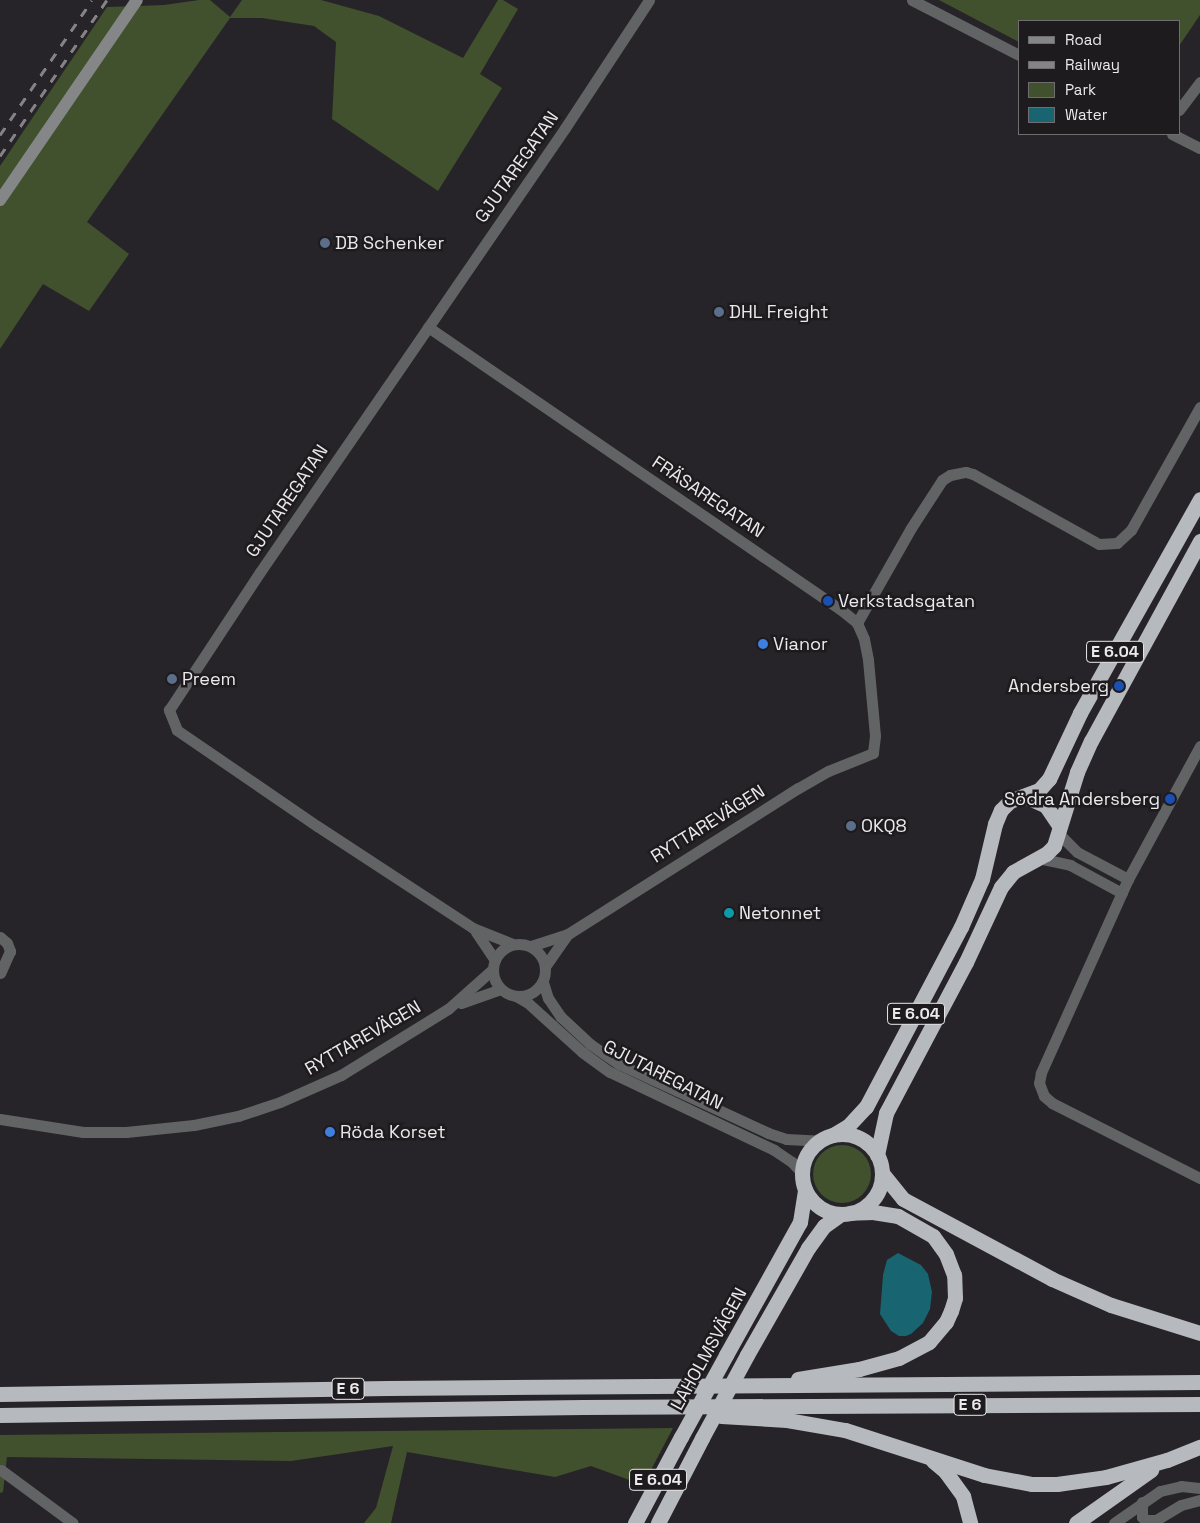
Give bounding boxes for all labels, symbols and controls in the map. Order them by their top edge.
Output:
legend [1018,20,1180,135]
text: Road [1065,30,1102,49]
text: Railway [1065,55,1120,74]
text: Park [1065,80,1096,99]
text: Water [1065,105,1107,124]
street label: GJUTAREGATAN [471,107,563,227]
place label: DB Schenker [335,232,444,254]
marker: DB Schenker [319,237,331,249]
place label: DHL Freight [729,301,829,323]
marker: DHL Freight [713,306,725,318]
street label: GJUTAREGATAN [241,441,333,561]
street label: FRÄSAREGATAN [648,452,768,542]
place label: Verkstadsgatan [838,590,975,612]
marker: Verkstadsgatan [822,595,834,607]
place label: Vianor [773,633,828,655]
marker: Vianor [757,638,769,650]
road number: E 6.04 [1085,638,1145,666]
place label: Preem [182,668,236,690]
marker: Preem [166,673,178,685]
place label: Andersberg [1008,675,1109,697]
marker: Andersberg [1113,680,1125,692]
street label: RYTTAREVÄGEN [647,780,769,868]
place label: Södra Andersberg [1004,788,1160,810]
marker: Södra Andersberg [1164,793,1176,805]
place label: OKQ8 [861,815,907,837]
marker: OKQ8 [845,820,857,832]
place label: Netonnet [739,902,821,924]
marker: Netonnet [723,907,735,919]
street label: RYTTAREVÄGEN [301,996,425,1080]
road number: E 6.04 [886,1001,946,1028]
street label: GJUTAREGATAN [600,1036,726,1114]
place label: Röda Korset [340,1121,445,1143]
marker: Röda Korset [324,1126,336,1138]
street label: LAHOLMSVÄGEN [666,1284,752,1414]
road number: E 6 [330,1376,366,1402]
road number: E 6 [952,1392,988,1418]
road number: E 6.04 [628,1466,688,1494]

